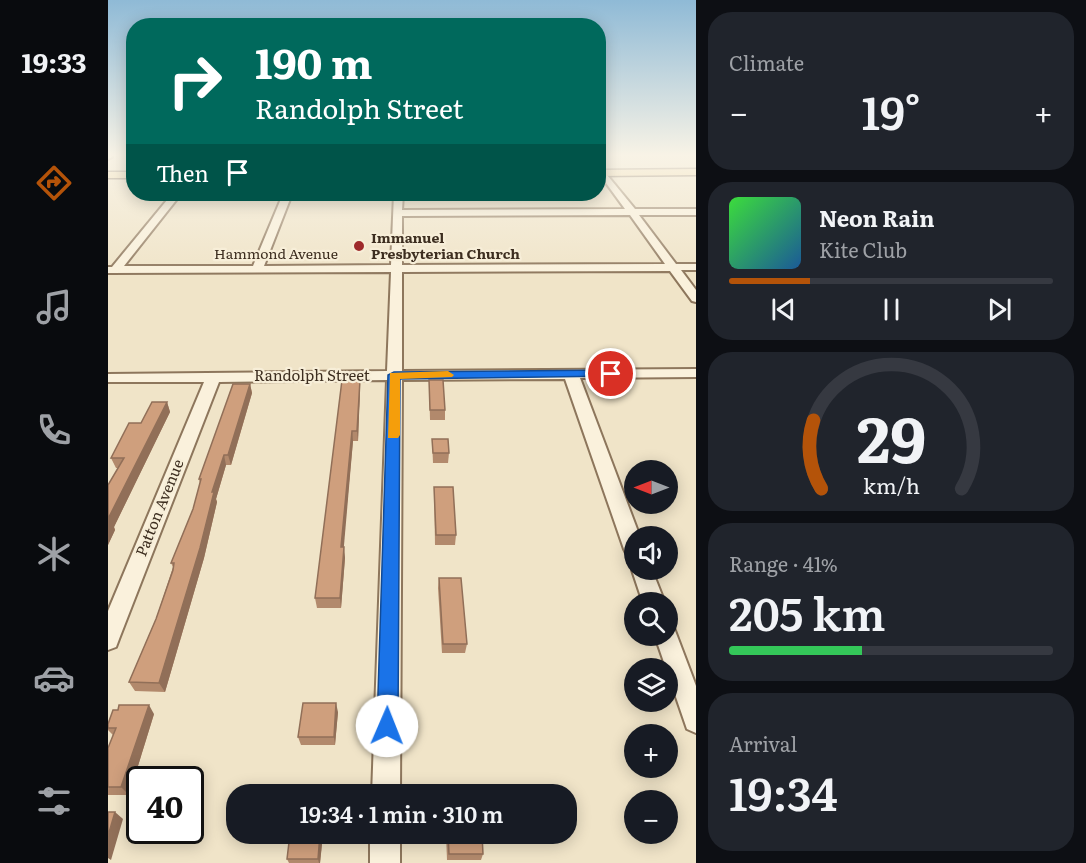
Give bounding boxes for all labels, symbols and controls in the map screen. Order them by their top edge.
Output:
text: 190 m [255,30,373,92]
text: 19:33 [21,41,87,81]
icon: right [156,42,234,120]
text: Climate [729,47,804,77]
text: 19° [862,77,920,144]
text: − [729,86,748,135]
text: + [1034,86,1053,135]
text: Randolph Street [255,87,464,127]
text: Then [156,156,209,189]
icon: arrive [221,156,254,189]
icon: directions [33,162,75,204]
text: Neon Rain [819,201,935,234]
place label: Immanuel Presbyterian Church [371,227,520,263]
text: Kite Club [819,234,907,264]
marker: Immanuel Presbyterian Church [352,239,366,253]
street label: Hammond Avenue [214,243,338,263]
icon: music [33,286,75,328]
icon: previous [767,293,800,326]
icon: pause [875,293,908,326]
icon: next [983,293,1016,326]
pin [585,348,636,399]
icon: arrive [594,357,627,390]
street label: Randolph Street [254,363,370,386]
text: 29 [856,390,926,482]
icon: phone [33,409,75,451]
street label: Patton Avenue [129,455,189,559]
north arrow [624,460,678,514]
map controls [624,460,678,844]
text: km/h [862,469,920,501]
button: sound [624,526,678,580]
icon: climate [33,533,75,575]
text: Range · 41% [729,548,838,578]
text: 205 km [729,578,886,645]
button: search [624,592,678,646]
icon: car [33,657,75,699]
button: layers [624,658,678,712]
position arrow [355,694,419,758]
button: + [624,724,678,778]
text: Arrival [729,728,797,758]
text: 19:34 [729,758,838,825]
speed limit sign: 40 [126,766,204,844]
icon: filters [33,780,75,822]
button: − [624,790,678,844]
text: 19:34 · 1 min · 310 m [300,797,503,830]

